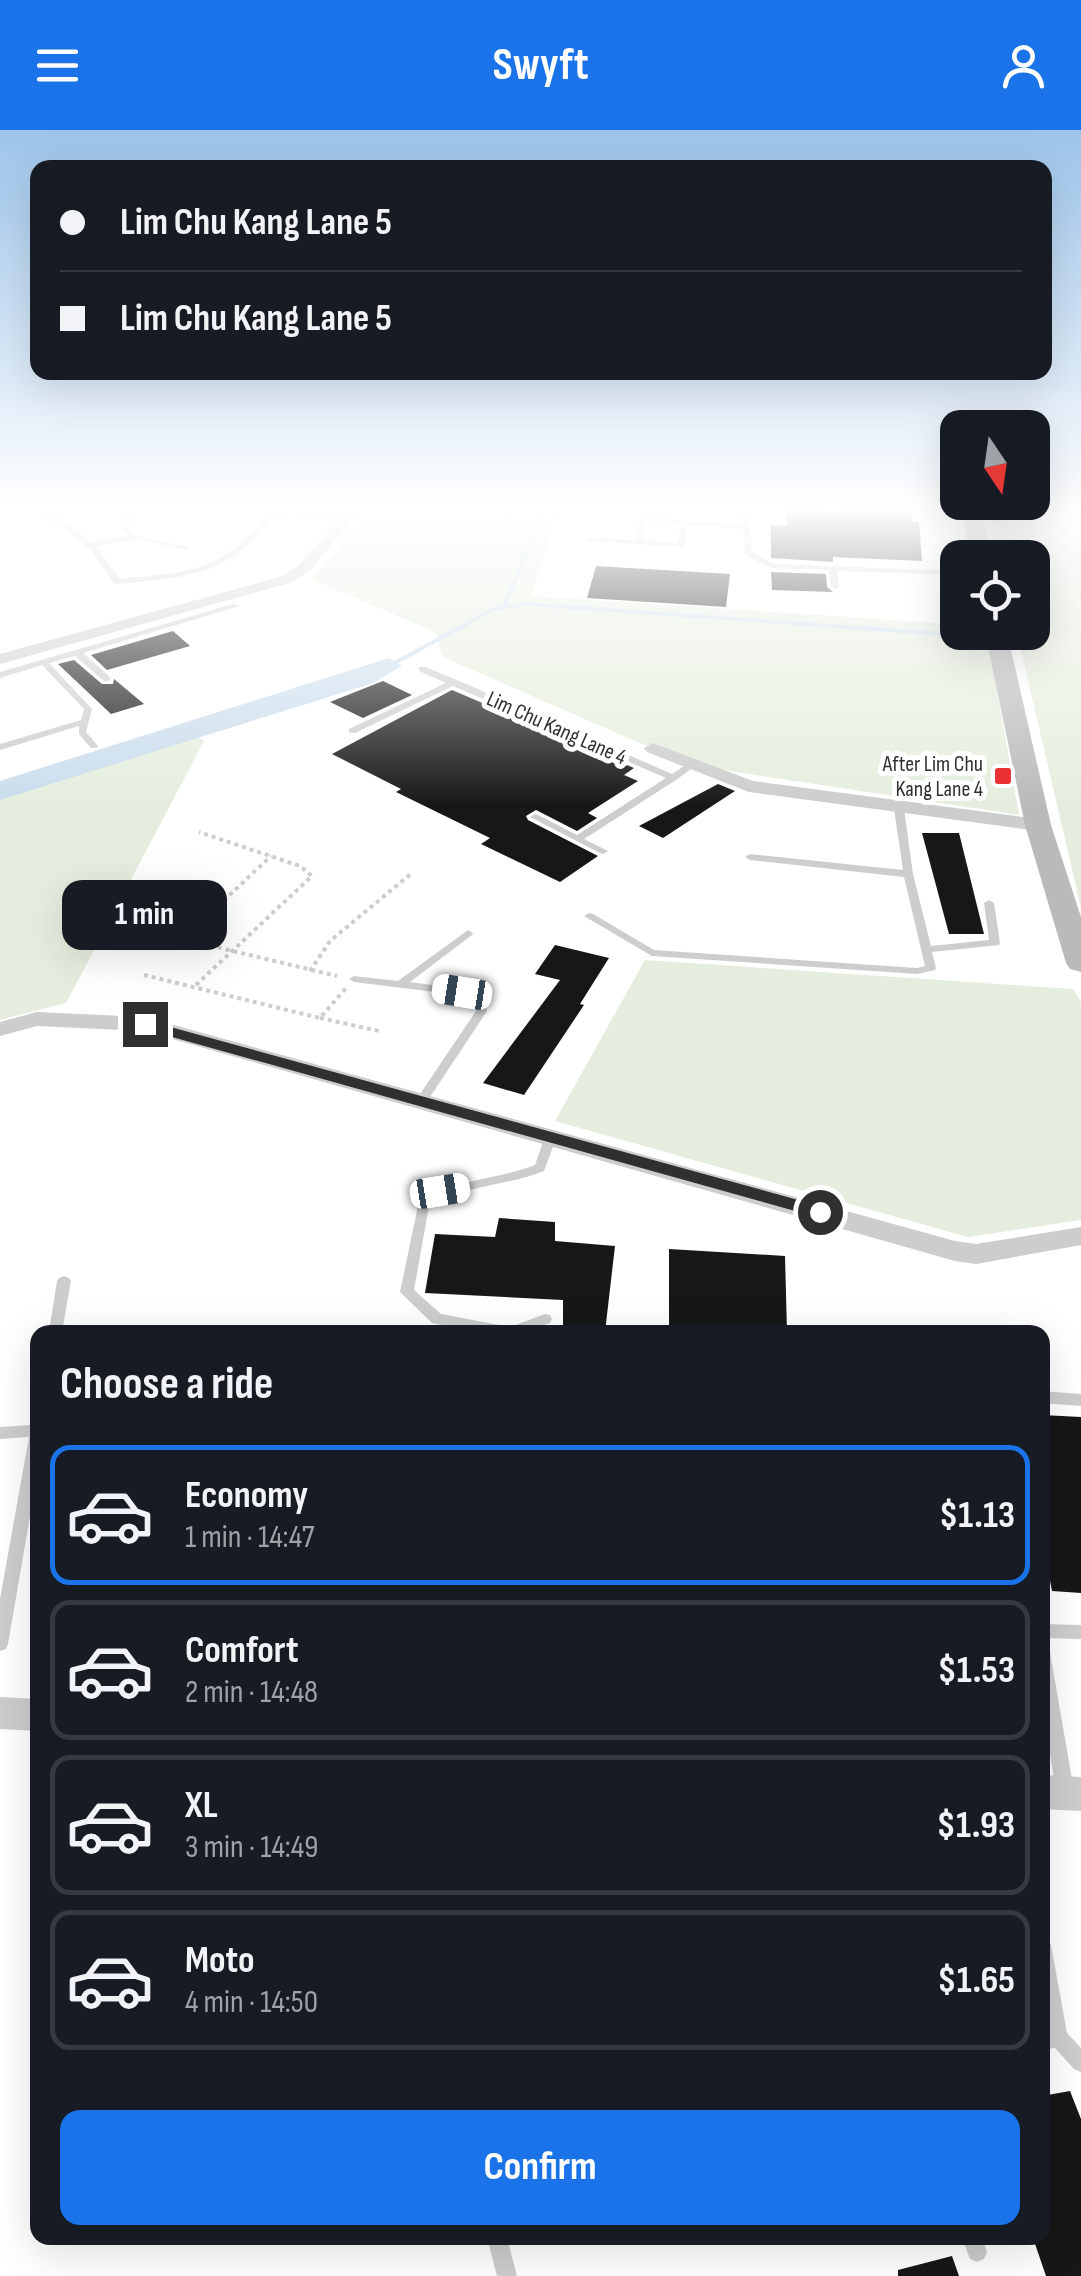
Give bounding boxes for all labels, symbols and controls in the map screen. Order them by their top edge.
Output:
icon: menu [30,38,85,93]
text: Swyft [492,38,589,93]
icon: person [996,38,1051,93]
text: Lim Chu Kang Lane 5 [120,200,392,245]
text: Lim Chu Kang Lane 5 [120,296,392,341]
north arrow [940,410,1050,520]
map controls [940,410,1050,650]
button: locate [940,540,1050,650]
street label: Lim Chu Kang Lane 4 [482,685,630,771]
place label: After Lim Chu Kang Lane 4 [882,751,983,803]
marker: After Lim Chu Kang Lane 4 [992,765,1014,787]
callout: 1 min [62,879,228,949]
text: 1 min [115,895,174,934]
car [430,972,494,1012]
route end [123,1002,168,1047]
car [408,1171,472,1211]
route start [798,1190,843,1235]
text: Choose a ride [60,1357,273,1412]
icon: car [65,1470,155,1560]
text: Economy [185,1473,308,1518]
text: $1.13 [939,1493,1015,1538]
text: 1 min · 14:47 [185,1518,315,1557]
icon: car [65,1625,155,1715]
text: Comfort [185,1628,299,1673]
text: $1.53 [937,1648,1015,1693]
text: 2 min · 14:48 [185,1673,318,1712]
icon: car [65,1780,155,1870]
text: XL [185,1783,218,1828]
text: $1.93 [937,1803,1015,1848]
text: 3 min · 14:49 [185,1828,318,1867]
icon: car [65,1935,155,2025]
text: Moto [185,1938,255,1983]
text: $1.65 [937,1958,1015,2003]
text: 4 min · 14:50 [185,1983,318,2022]
button: Confirm [60,2110,1020,2225]

